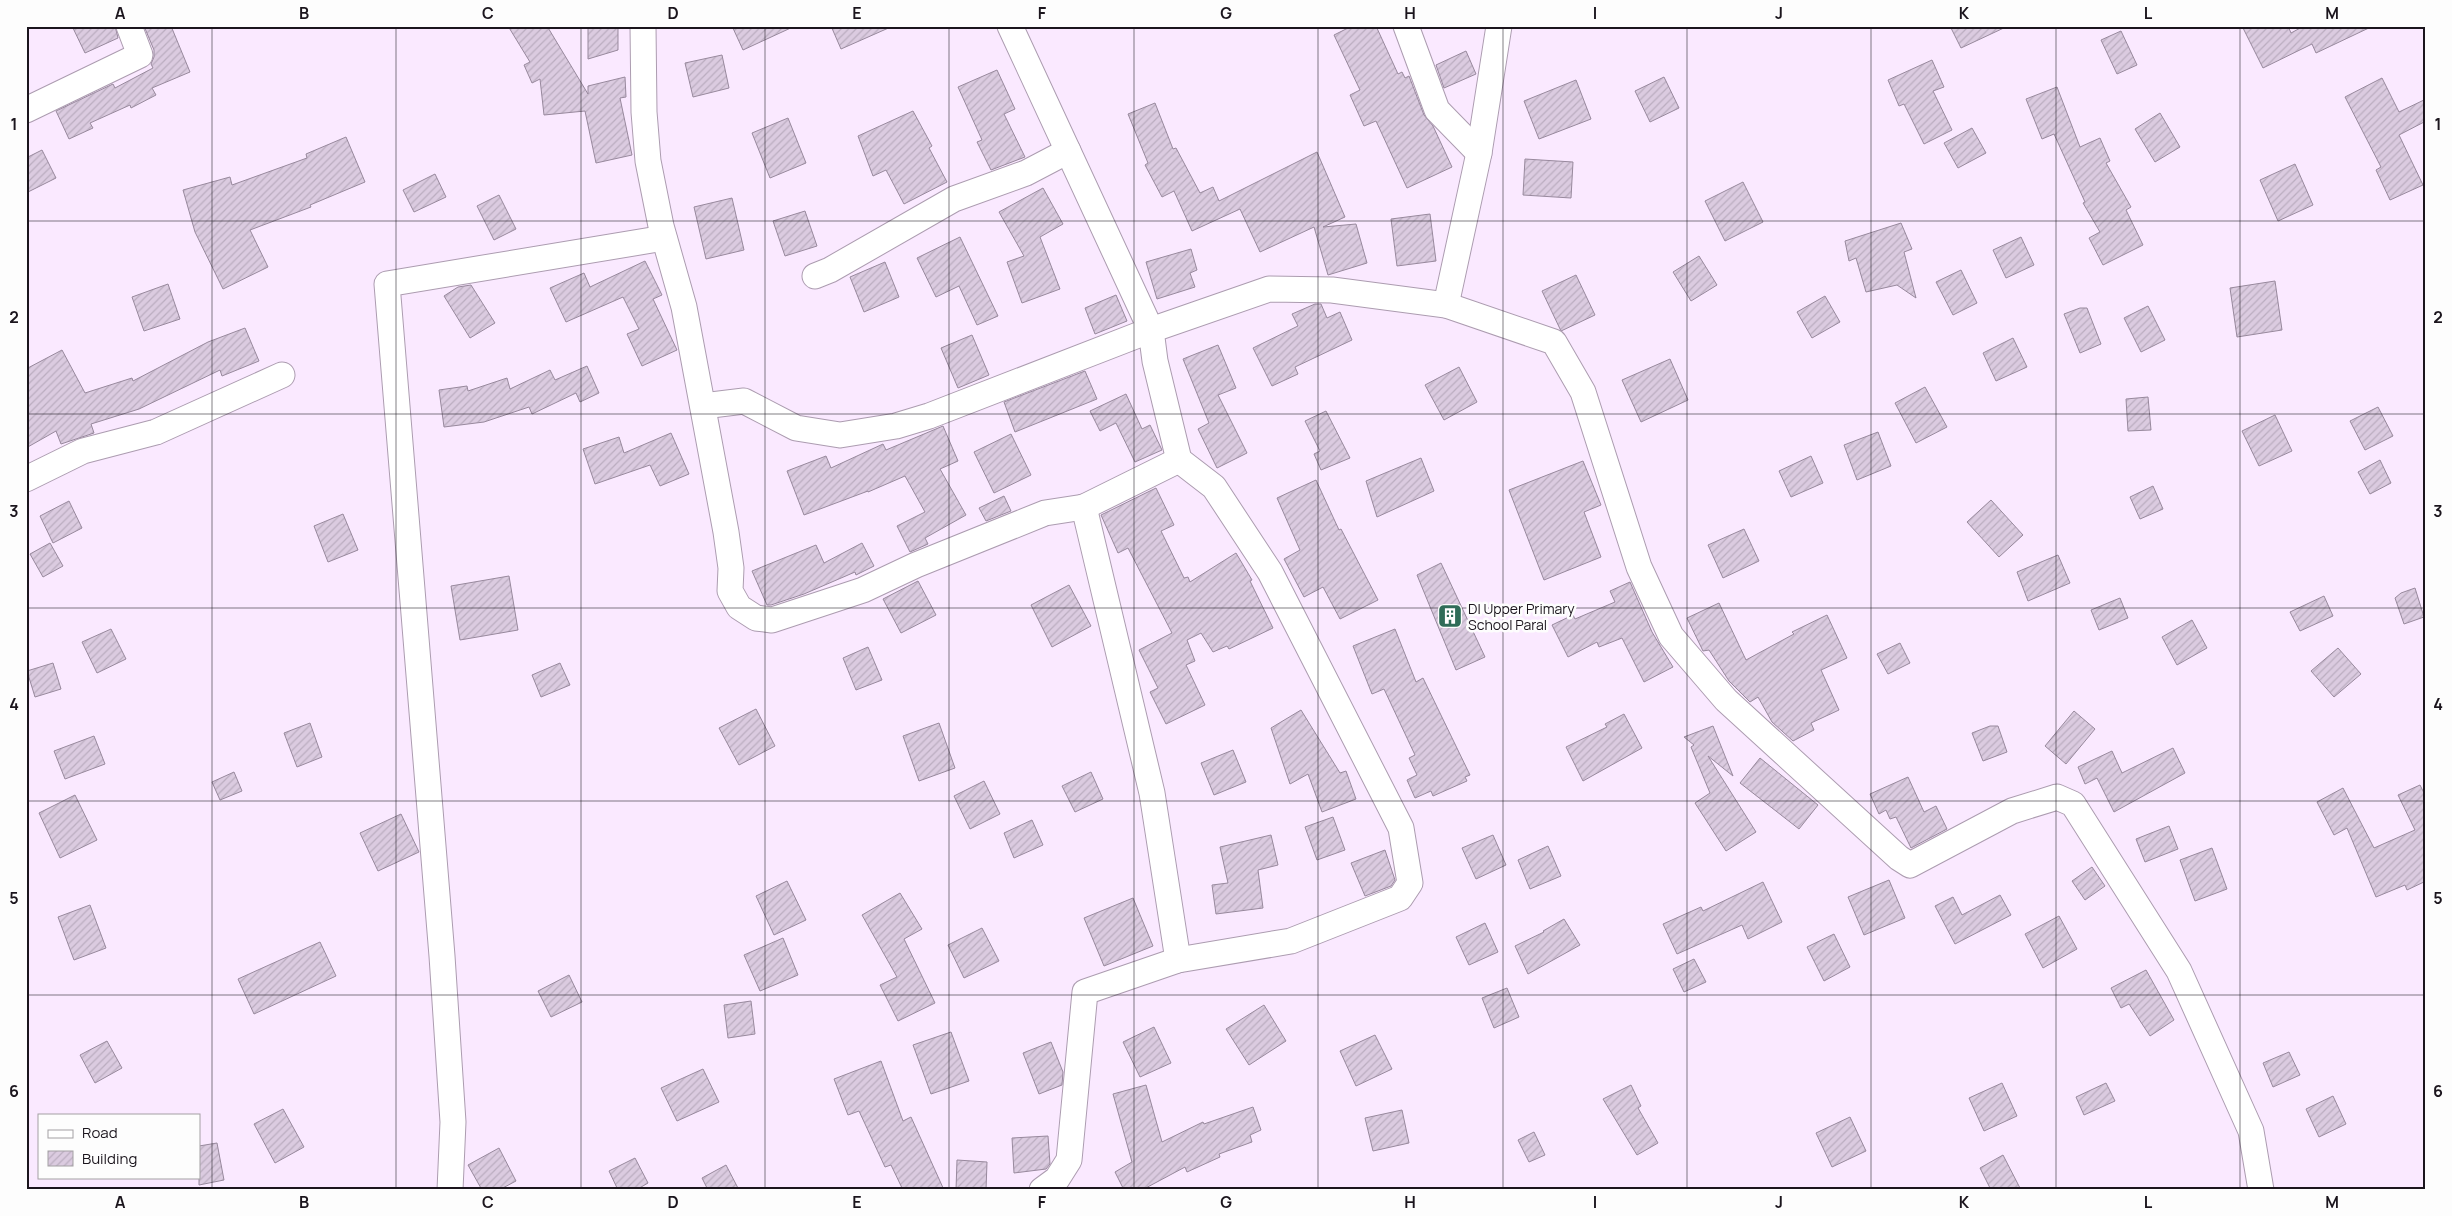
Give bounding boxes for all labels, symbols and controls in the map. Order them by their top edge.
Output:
text: A [115,2,126,24]
text: B [299,2,309,24]
text: C [482,2,494,24]
text: D [667,2,679,24]
text: E [852,2,862,24]
text: F [1038,2,1047,24]
text: G [1220,2,1232,24]
text: H [1404,2,1416,24]
text: I [1593,2,1597,24]
text: J [1775,2,1783,24]
text: K [1959,2,1970,24]
text: L [2144,2,2153,24]
text: M [2325,2,2339,24]
text: 1 [10,113,18,135]
text: 1 [2434,113,2442,135]
text: 2 [9,306,19,328]
text: 2 [2433,306,2443,328]
text: 3 [9,500,19,522]
text: 3 [2433,500,2443,522]
place label: DI Upper Primary School Paral [1468,599,1575,634]
building icon: DI Upper Primary School Paral [1437,603,1463,629]
text: 4 [9,693,19,715]
text: 4 [2433,693,2443,715]
text: 5 [9,887,19,909]
text: 5 [2433,887,2443,909]
text: 6 [9,1080,19,1102]
text: 6 [2433,1080,2443,1102]
legend [38,1114,200,1178]
text: Road [82,1122,118,1143]
text: Building [82,1148,137,1169]
text: A [115,1191,126,1213]
text: B [299,1191,309,1213]
text: C [482,1191,494,1213]
text: D [667,1191,679,1213]
text: E [852,1191,862,1213]
text: F [1038,1191,1047,1213]
text: G [1220,1191,1232,1213]
text: H [1404,1191,1416,1213]
text: I [1593,1191,1597,1213]
text: J [1775,1191,1783,1213]
text: K [1959,1191,1970,1213]
text: L [2144,1191,2153,1213]
text: M [2325,1191,2339,1213]

